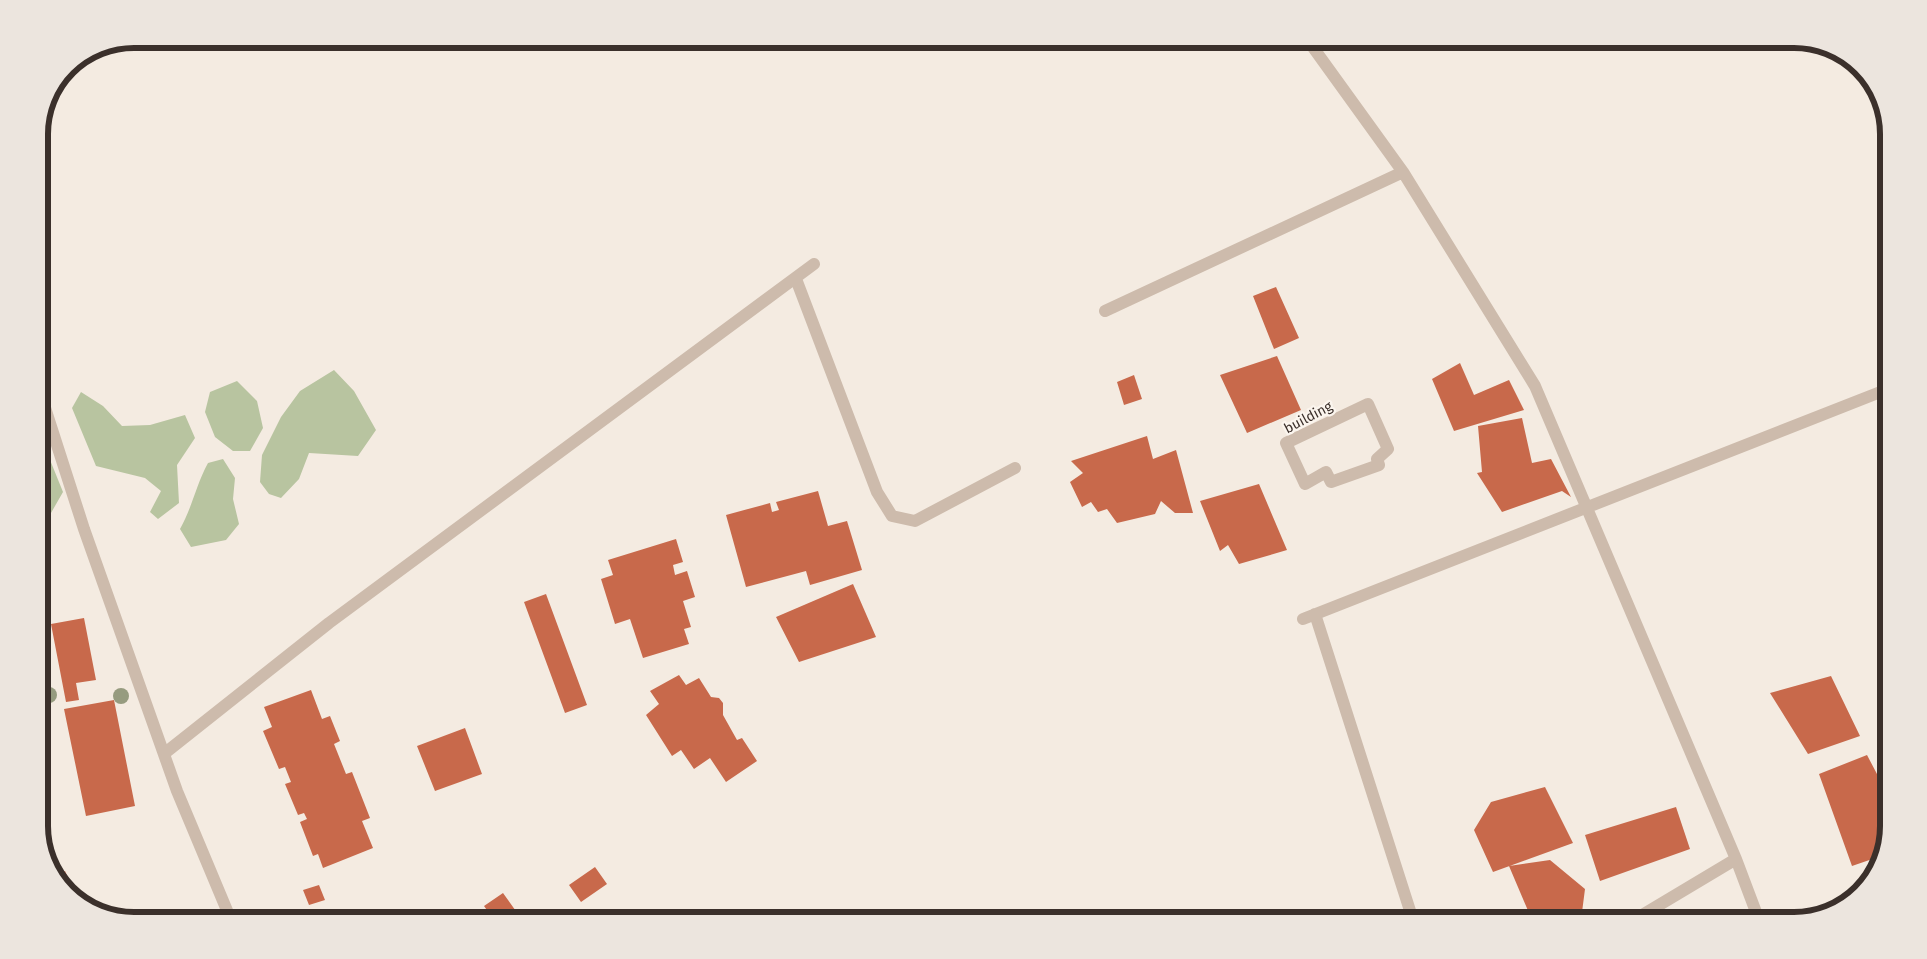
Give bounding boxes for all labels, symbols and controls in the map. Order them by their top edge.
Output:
street label: building [1281,397,1336,437]

